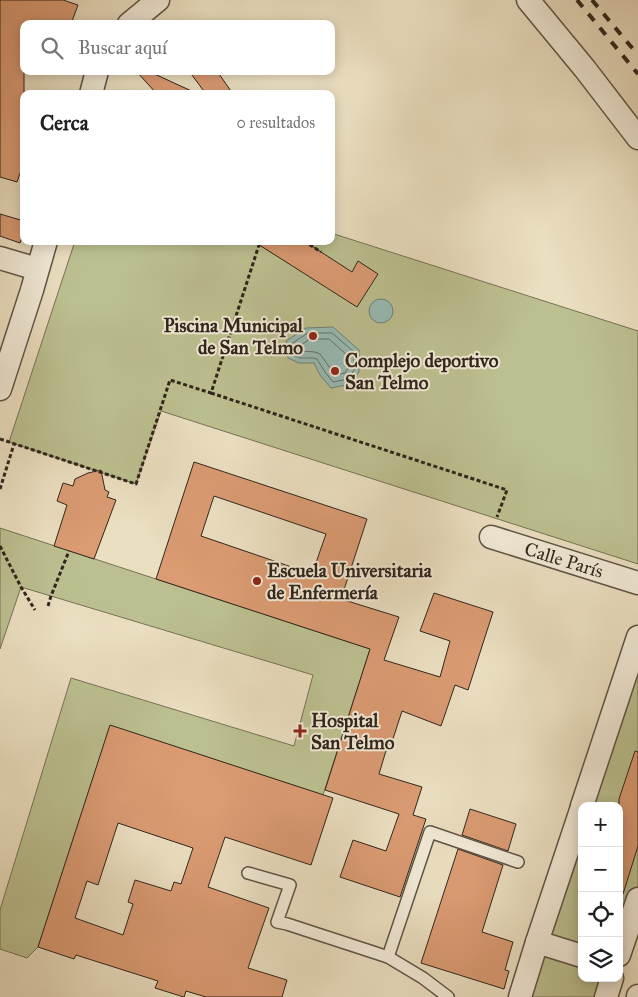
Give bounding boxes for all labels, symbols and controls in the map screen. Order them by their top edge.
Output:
search box [20,20,335,75]
icon: search [38,34,66,62]
text: Buscar aquí [78,36,167,59]
text: Cerca [40,110,89,136]
text: 0 resultados [237,113,315,132]
place label: Piscina Municipal de San Telmo [163,314,304,359]
marker: Piscina Municipal de San Telmo [307,330,319,342]
place label: Complejo deportivo San Telmo [345,349,499,394]
marker: Complejo deportivo San Telmo [329,365,341,377]
street label: Calle París [522,537,606,583]
place label: Escuela Universitaria de Enfermería [267,559,433,604]
marker: Escuela Universitaria de Enfermería [251,575,263,587]
place label: Hospital San Telmo [311,709,395,754]
marker: Hospital San Telmo [293,724,307,738]
map controls [578,802,623,982]
button: + [578,802,623,847]
button: − [578,847,623,892]
button: locate [578,892,623,937]
button: layers [578,937,623,982]

